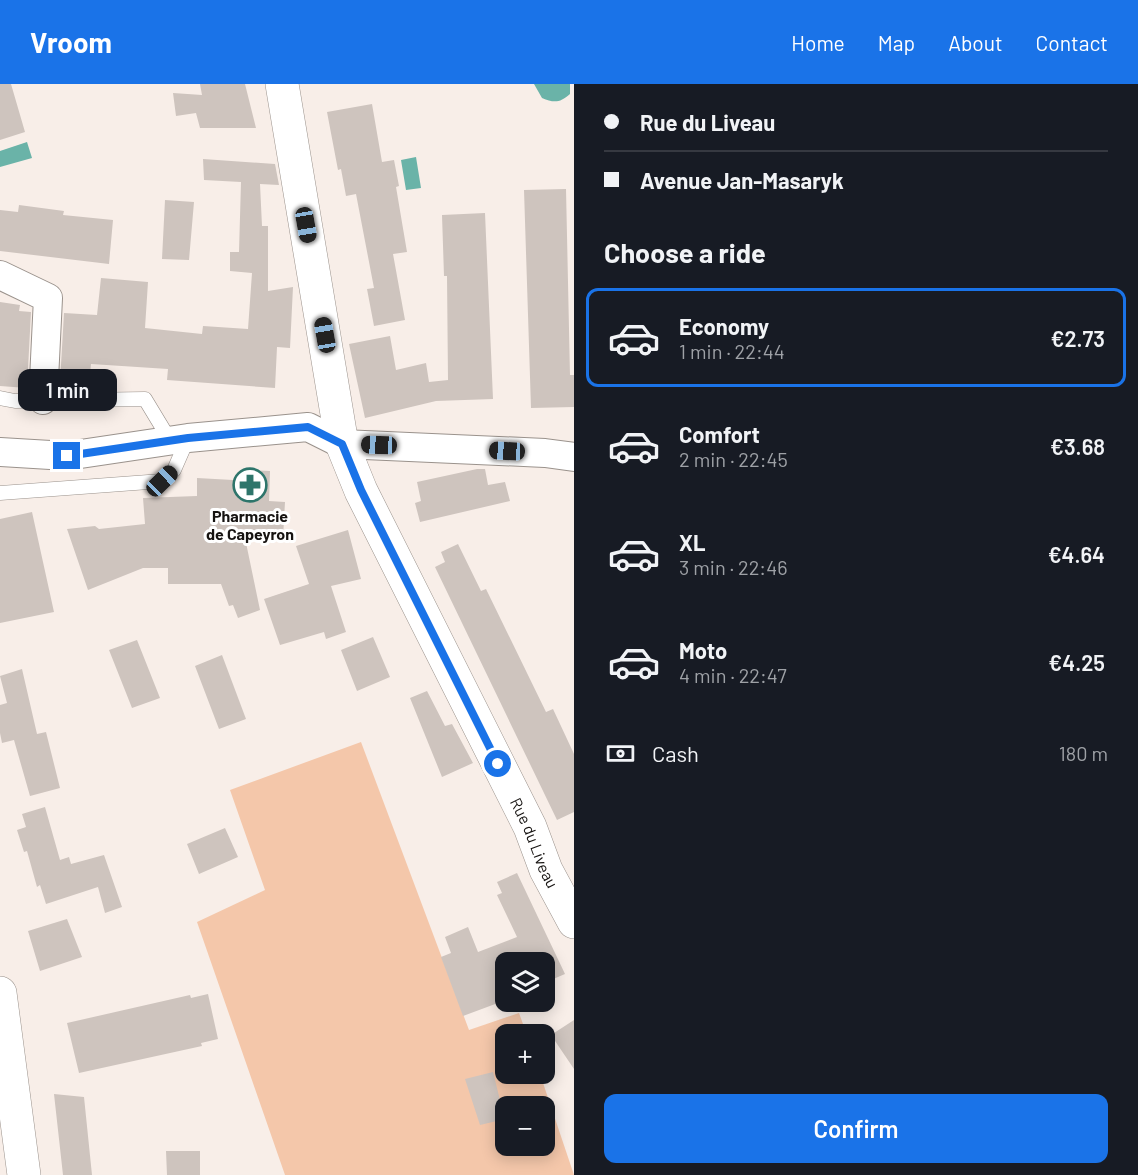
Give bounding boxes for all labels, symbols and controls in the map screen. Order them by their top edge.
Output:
text: Vroom [30,25,112,59]
text: Home [791,30,845,55]
text: Map [878,30,915,55]
text: About [948,30,1003,55]
text: Contact [1036,30,1108,55]
text: Rue du Liveau [640,109,775,135]
text: Avenue Jan-Masaryk [640,167,844,193]
car [294,206,318,244]
text: Choose a ride [604,236,766,268]
icon: car [607,311,661,365]
text: Economy [679,313,769,339]
car [313,316,337,354]
text: €2.73 [1050,325,1105,351]
text: 1 min · 22:44 [679,339,785,363]
callout: 1 min [17,369,116,411]
text: 1 min [46,378,89,402]
icon: car [607,419,661,473]
text: Comfort [679,421,760,447]
text: €3.68 [1050,433,1105,459]
car [361,435,397,455]
car [489,441,525,461]
route end [53,442,80,469]
text: 2 min · 22:45 [679,447,788,471]
car [143,462,181,500]
pharmacy icon: Pharmacie de Capeyron [232,467,268,503]
place label: Pharmacie de Capeyron [206,506,294,543]
icon: car [607,527,661,581]
text: XL [679,529,705,555]
text: €4.64 [1048,541,1105,567]
text: 3 min · 22:46 [679,555,787,579]
icon: car [607,635,661,689]
text: Moto [679,637,727,663]
text: €4.25 [1048,649,1105,675]
text: 4 min · 22:47 [679,663,787,687]
icon: cash [604,737,637,770]
text: Cash [652,740,699,766]
text: 180 m [1059,741,1108,765]
route start [484,750,511,777]
street label: Rue du Liveau [507,794,563,891]
map controls [495,952,555,1156]
button: layers [495,952,555,1012]
button: + [495,1024,555,1084]
button: Confirm [604,1094,1108,1163]
button: − [495,1096,555,1156]

